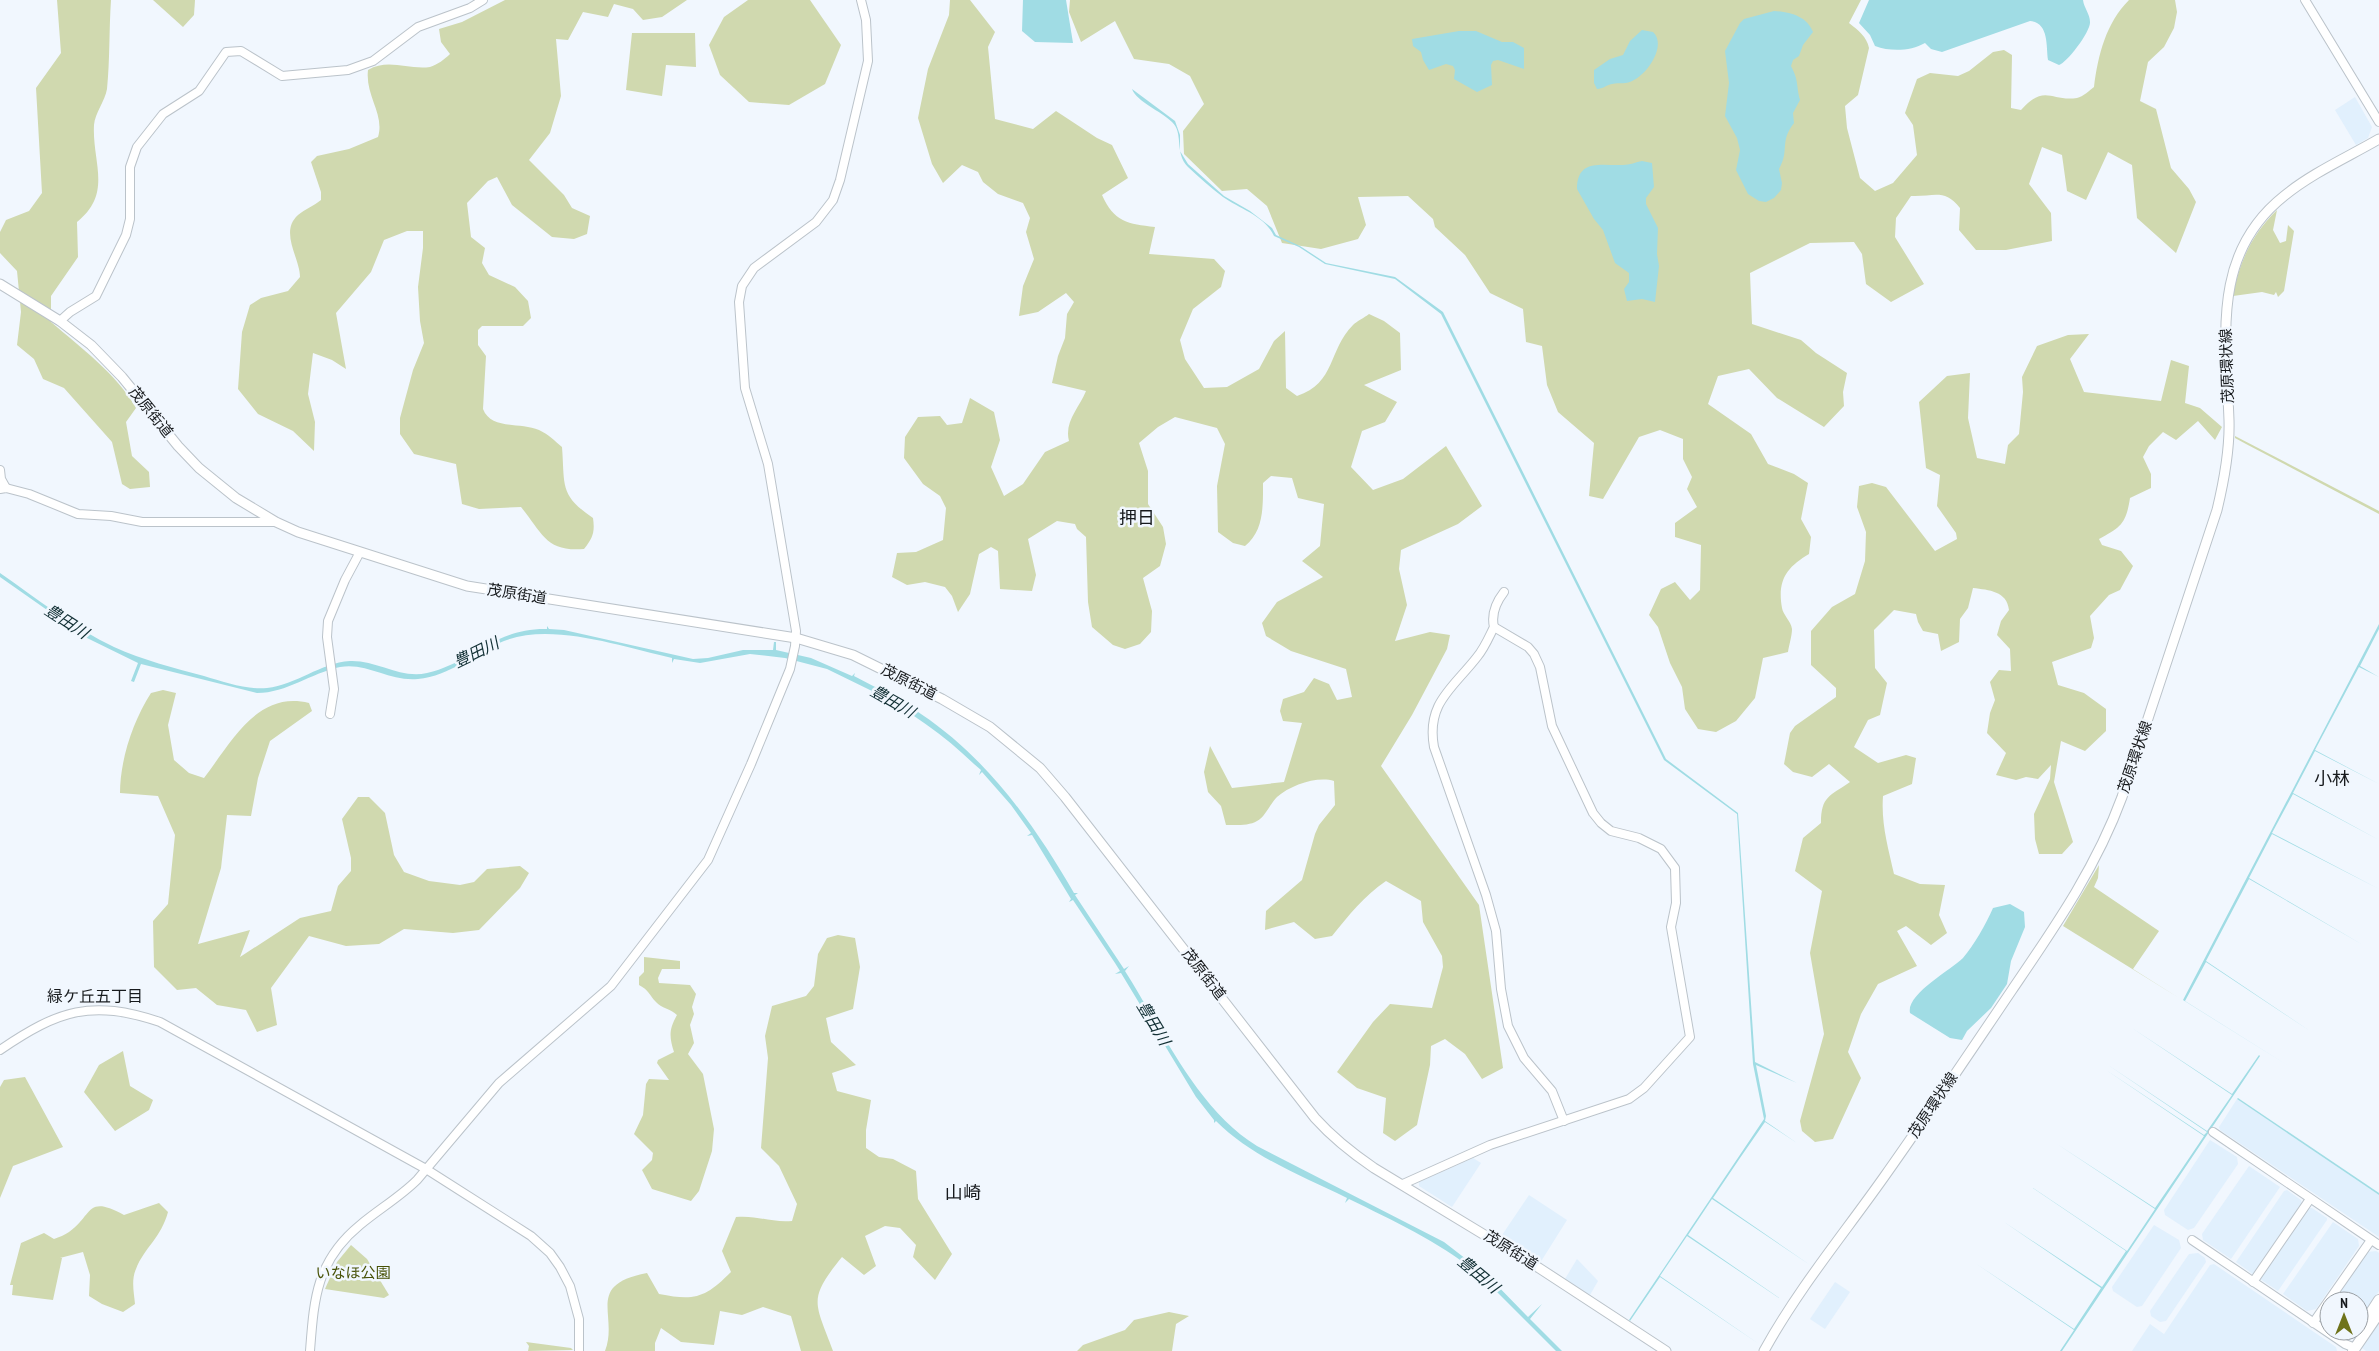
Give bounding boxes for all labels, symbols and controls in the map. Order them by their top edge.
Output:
street label: 茂原環状線 [2216,328,2237,404]
street label: 茂原街道 [125,382,178,441]
district label: 押日 [1119,506,1155,529]
street label: 茂原街道 [486,579,548,608]
water label: 豊田川 [41,600,94,644]
water label: 豊田川 [450,632,504,672]
street label: 茂原街道 [878,659,940,704]
water label: 豊田川 [867,680,921,723]
street label: 茂原環状線 [2113,718,2156,795]
district label: 小林 [2314,767,2350,790]
street label: 茂原街道 [1178,944,1230,1003]
district label: 緑ケ丘五丁目 [47,986,143,1006]
water label: 豊田川 [1133,997,1176,1050]
street label: 茂原環状線 [1904,1068,1961,1141]
district label: 山崎 [945,1181,981,1204]
street label: 茂原街道 [1481,1226,1542,1274]
water label: 豊田川 [1454,1251,1505,1298]
park label: いなほ公園 [315,1263,391,1282]
north arrow [2319,1291,2369,1341]
text: N [2340,1294,2348,1312]

